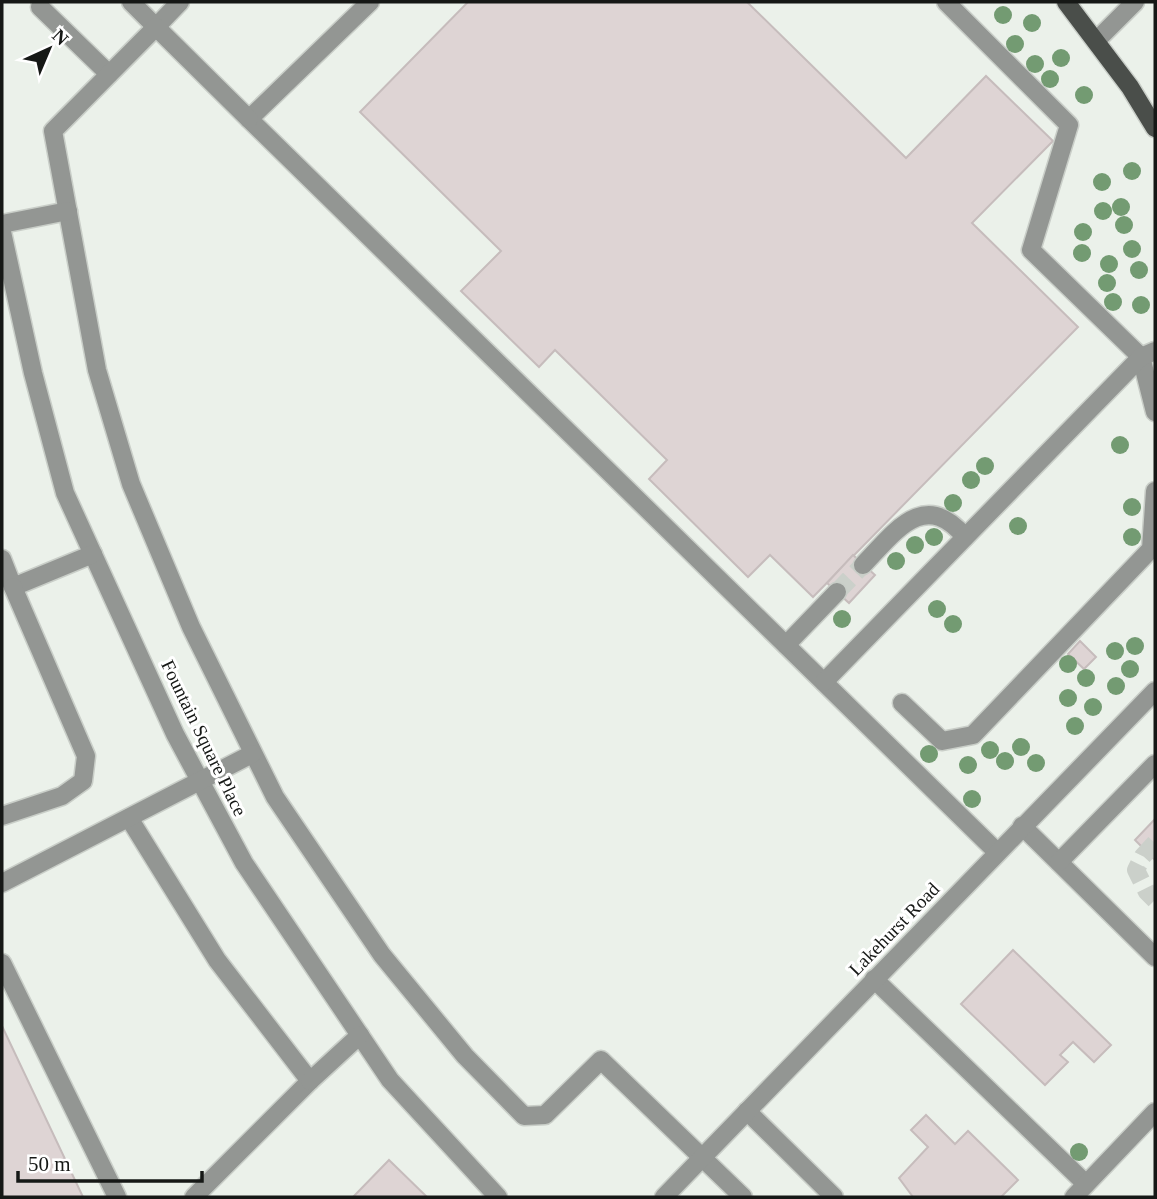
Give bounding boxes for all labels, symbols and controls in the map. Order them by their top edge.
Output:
north arrow [14,14,84,84]
text: N [48,25,73,50]
street label: Fountain Square Place [157,657,251,819]
street label: Lakehurst Road [844,878,944,980]
scale bar [18,1140,201,1184]
text: 50 m [28,1152,71,1176]

